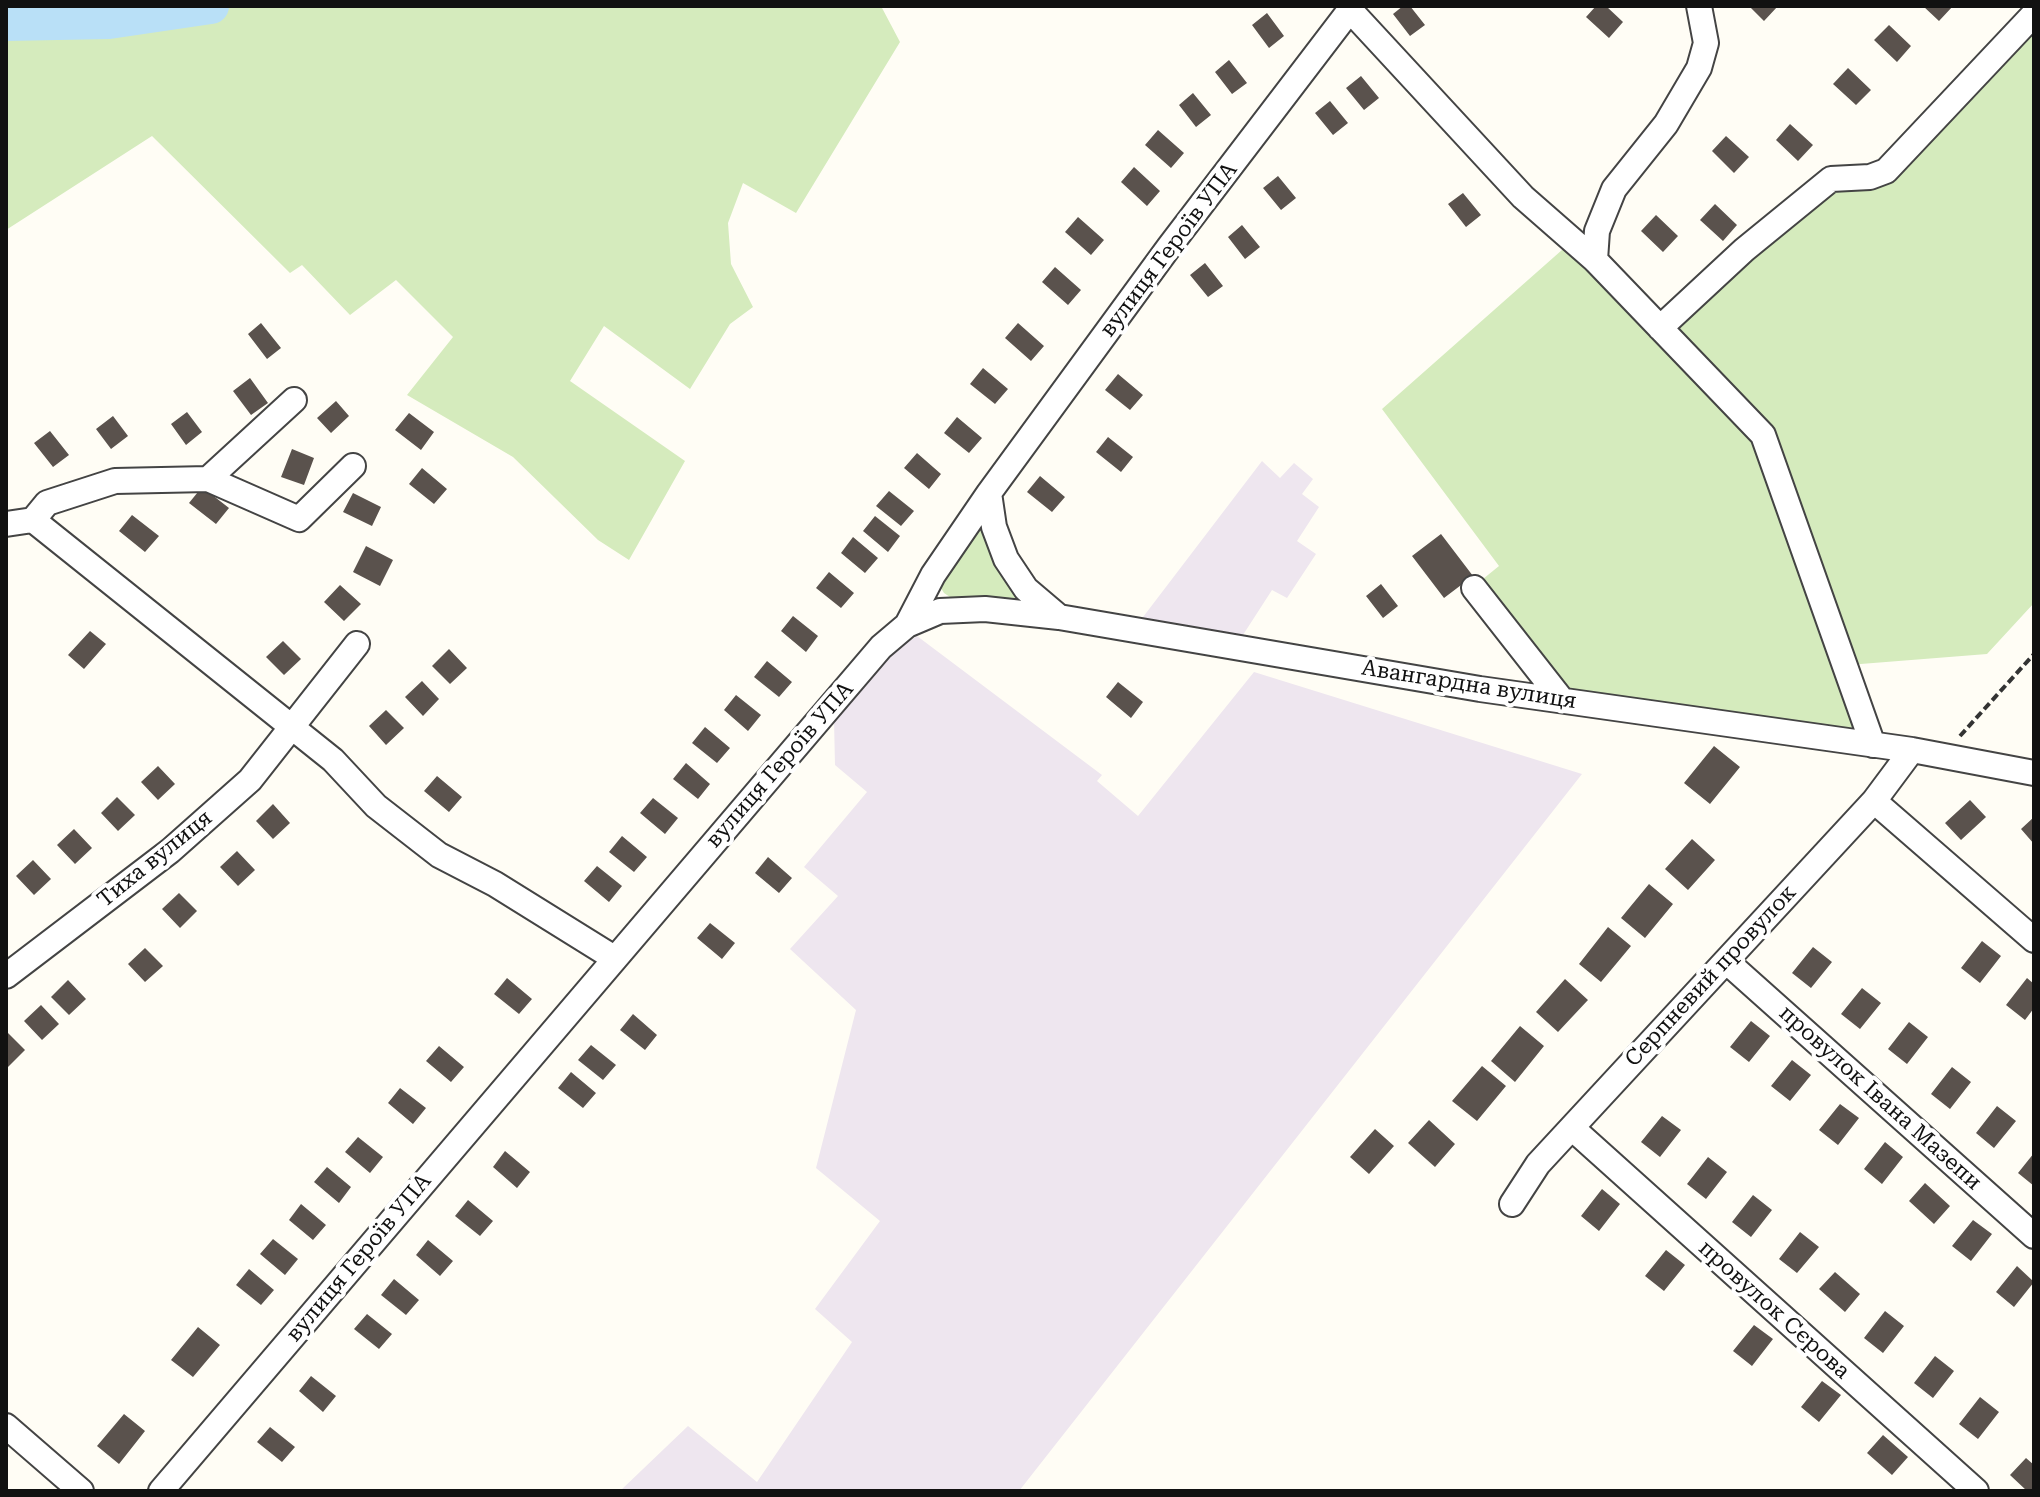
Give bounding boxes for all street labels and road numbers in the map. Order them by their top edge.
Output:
street label: вулиця Героїв УПА [1095,158,1243,342]
street label: Авангардна вулиця [1360,655,1578,715]
street label: вулиця Героїв УПА [701,677,859,853]
street label: Тиха вулиця [92,805,218,913]
street label: Серпневий провулок [1620,880,1802,1072]
street label: провулок Івана Мазепи [1773,1000,1987,1196]
street label: вулиця Героїв УПА [281,1169,437,1347]
street label: провулок Сєрова [1693,1235,1855,1385]

